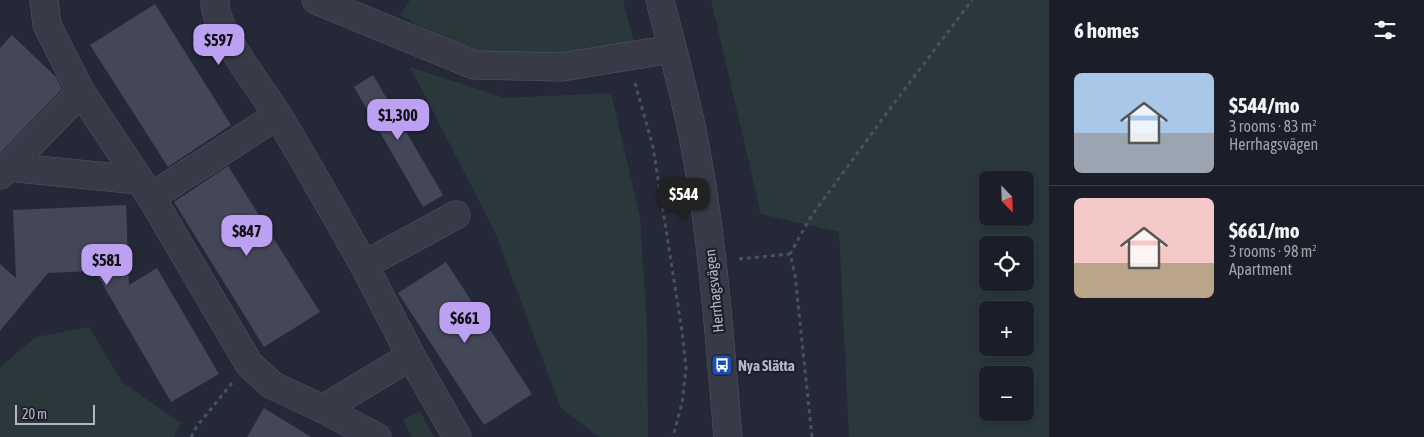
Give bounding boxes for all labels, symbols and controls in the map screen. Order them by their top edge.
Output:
icon: filters [1371,16,1399,44]
text: 6 homes [1074,18,1139,42]
pin: $597 [189,23,249,66]
text: $597 [204,31,234,49]
icon: home [1114,93,1174,153]
text: $544/mo [1229,93,1300,117]
pin: $1,300 [357,98,439,141]
text: $1,300 [378,106,418,124]
text: 3 rooms · 83 m² [1229,117,1317,135]
text: Herrhagsvägen [1229,135,1318,153]
north arrow [979,171,1034,226]
map controls [979,171,1034,421]
pin: $544 [654,178,714,220]
text: $544 [669,185,699,203]
pin: $847 [217,214,277,257]
icon: home [1114,218,1174,278]
text: $661/mo [1229,218,1300,242]
text: $847 [232,222,262,240]
button: locate [979,236,1034,291]
text: 3 rooms · 98 m² [1229,242,1317,260]
pin: $581 [77,244,137,286]
street label: Herrhagsvägen [701,249,727,333]
text: $581 [92,251,122,269]
text: Apartment [1229,260,1292,278]
button: + [979,301,1034,356]
pin: $661 [435,302,495,344]
text: $661 [450,309,480,327]
bus stop icon: Nya Slätta [710,353,734,377]
place label: Nya Slätta [738,357,795,374]
button: − [979,366,1034,421]
scale bar [15,402,95,425]
text: 20 m [22,406,47,422]

